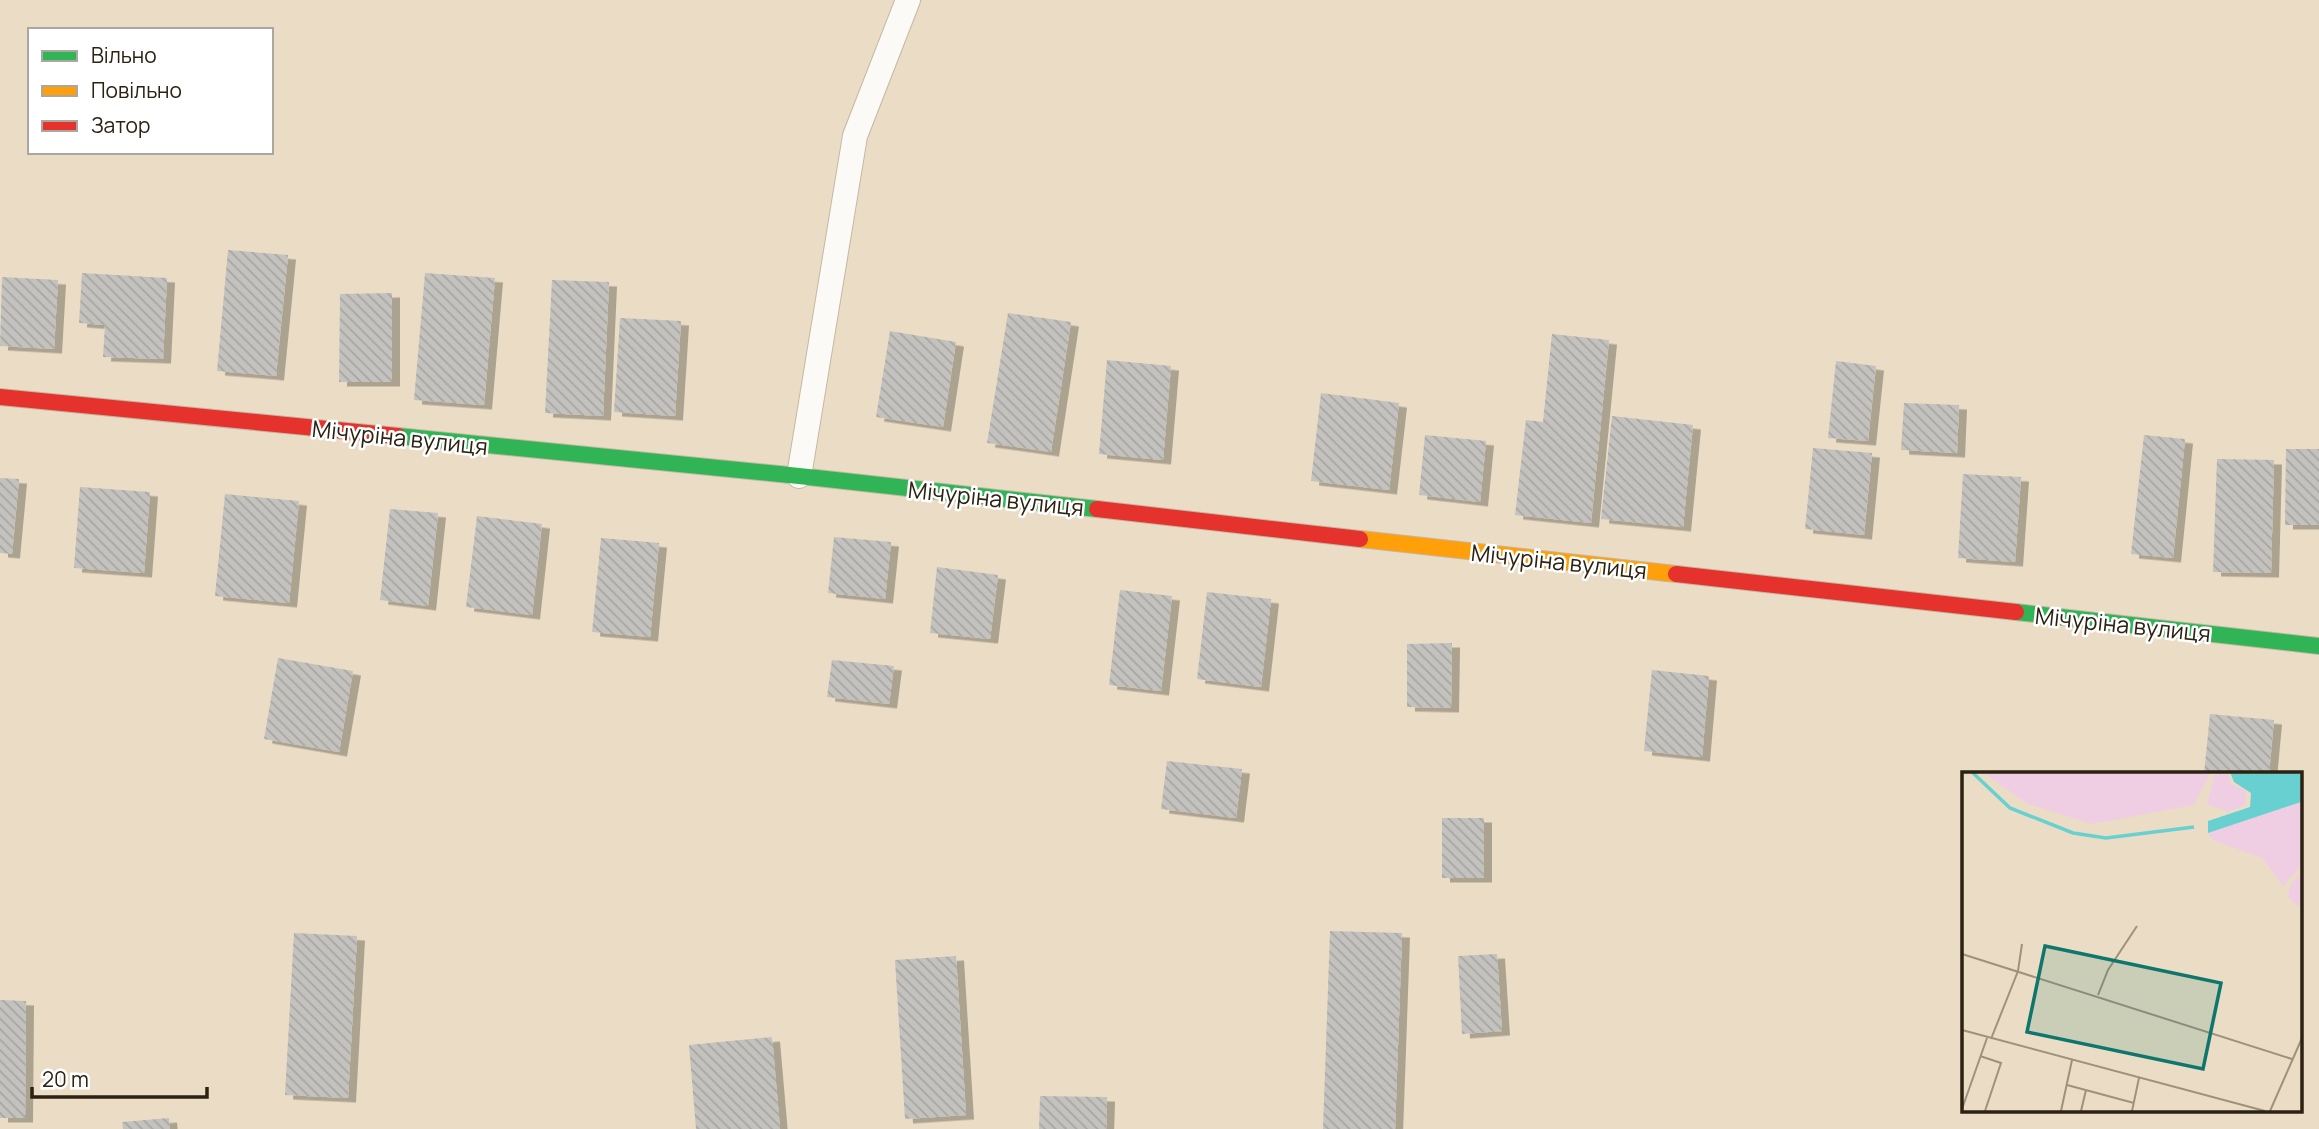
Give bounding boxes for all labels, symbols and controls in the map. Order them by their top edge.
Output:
legend [28,28,273,154]
text: Вільно [91,41,157,69]
text: Повільно [91,76,182,104]
text: Затор [91,111,150,139]
street label: Мічуріна вулиця [311,412,489,462]
street label: Мічуріна вулиця [907,473,1085,523]
street label: Мічуріна вулиця [1470,536,1648,586]
street label: Мічуріна вулиця [2034,599,2212,649]
inset map [1962,772,2302,1112]
scale bar [32,1056,206,1100]
text: 20 m [42,1065,89,1093]

